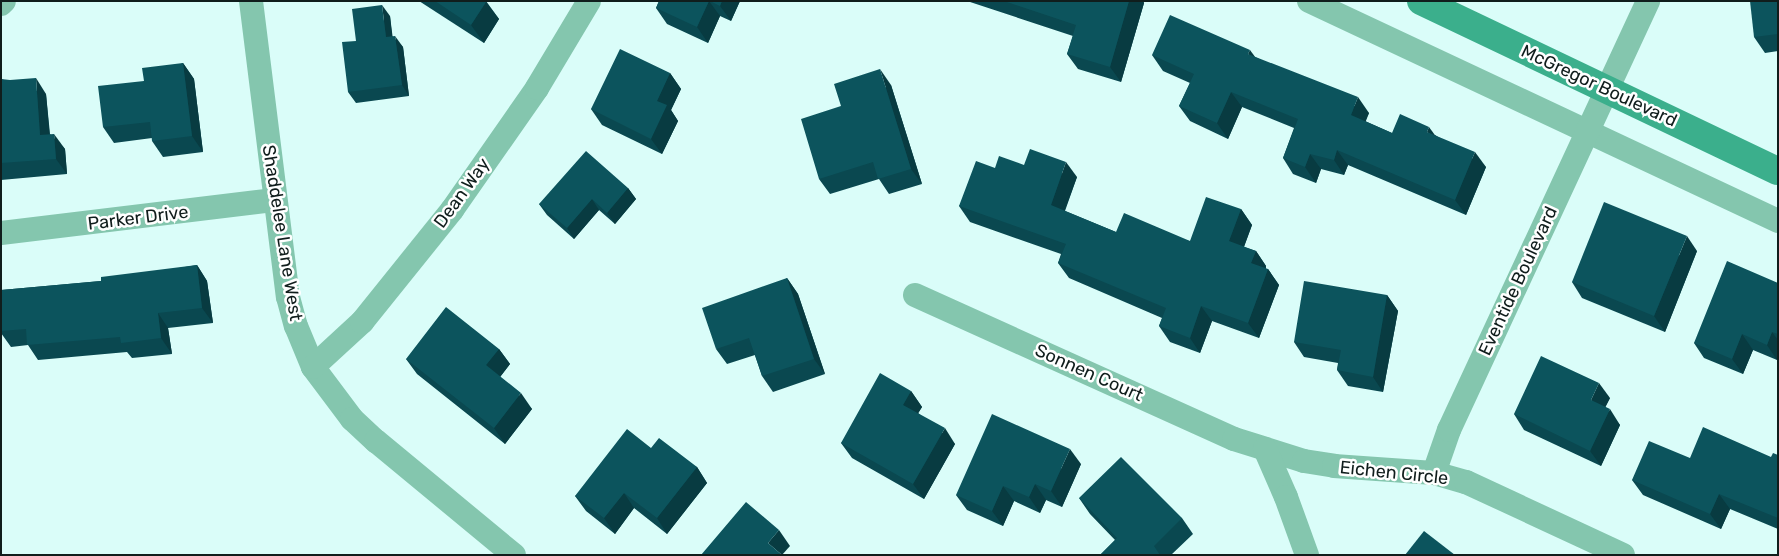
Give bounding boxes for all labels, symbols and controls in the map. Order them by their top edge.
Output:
street label: McGregor Boulevard [1517,40,1681,132]
street label: Shaddelee Lane West [257,143,307,323]
street label: Dean Way [429,154,495,232]
street label: Parker Drive [86,201,190,235]
street label: Eventide Boulevard [1474,203,1562,359]
street label: Sonnen Court [1032,340,1146,406]
street label: Eichen Circle [1339,457,1449,489]

